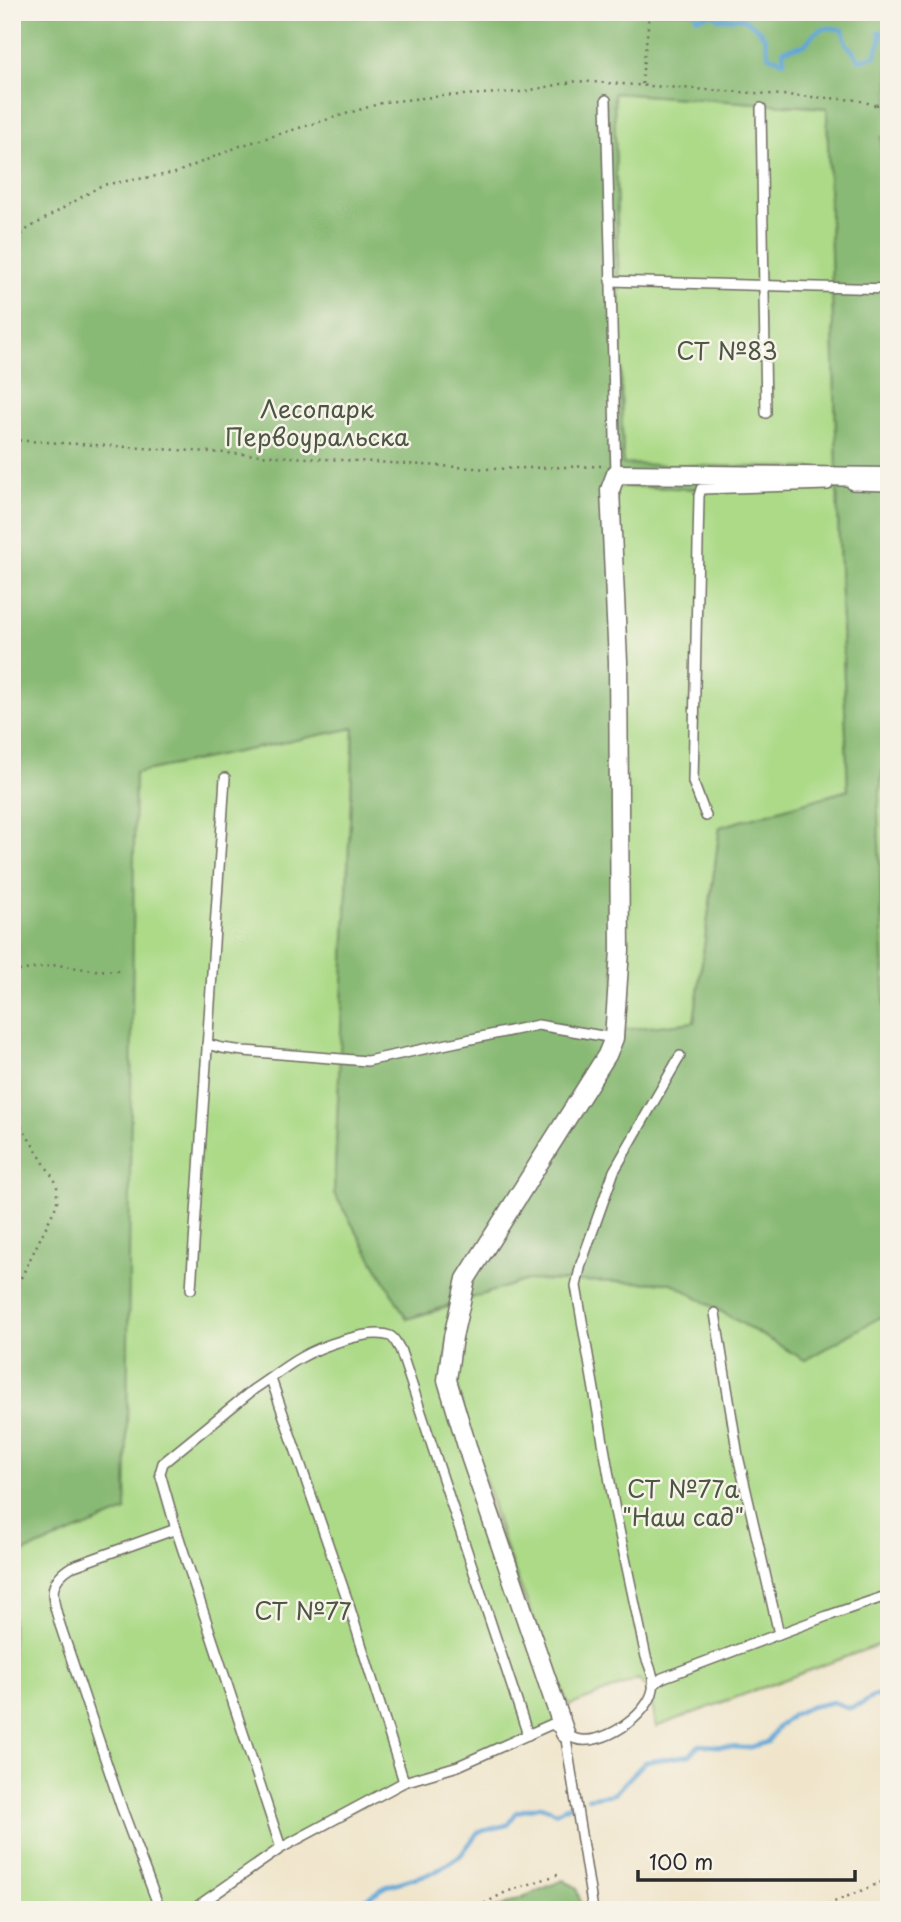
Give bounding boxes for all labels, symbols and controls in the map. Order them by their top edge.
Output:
park label: СТ №83 [676,332,778,368]
park label: Лесопарк Первоуральска [225,390,409,454]
park label: СТ №77а "Наш сад" [622,1470,744,1534]
park label: СТ №77 [254,1592,352,1628]
scale bar [638,1838,856,1882]
text: 100 m [649,1845,713,1877]

